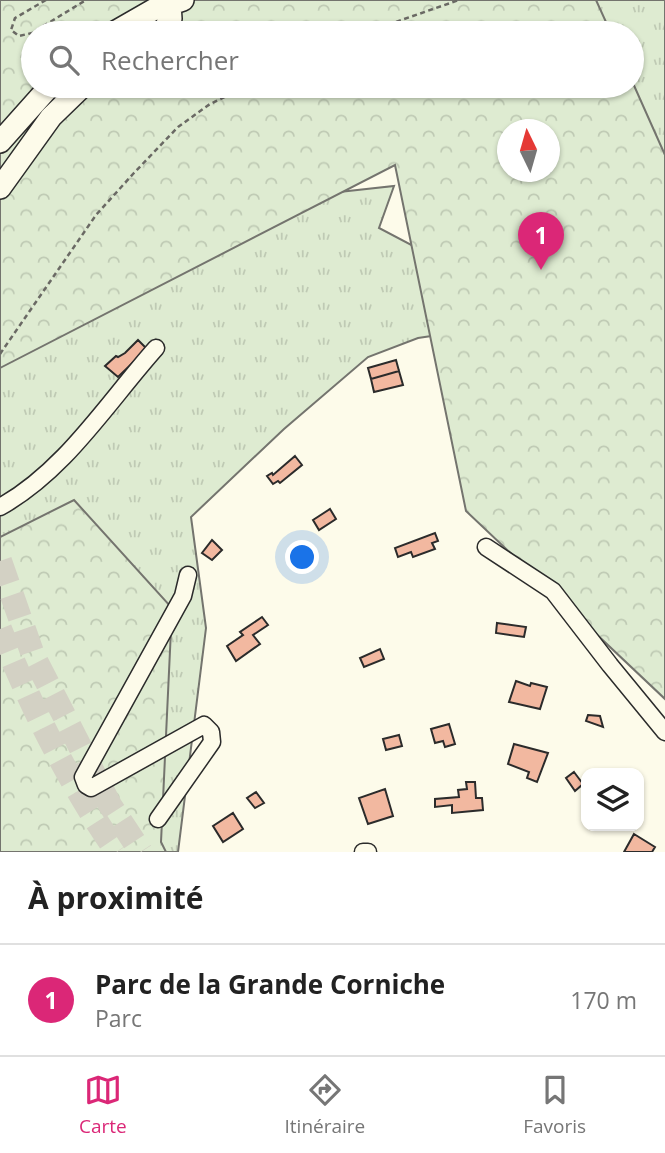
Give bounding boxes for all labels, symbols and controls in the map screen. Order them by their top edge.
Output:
search box [21,21,644,98]
icon: search [45,41,83,79]
text: Rechercher [101,42,239,78]
north arrow [497,119,560,182]
pin: 1 [518,212,564,270]
your location [285,540,319,574]
map controls [581,768,644,831]
button: layers [581,768,644,831]
text: À proximité [28,877,204,918]
text: Parc de la Grande Corniche [95,966,445,1002]
text: 1 [44,984,58,1016]
text: 170 m [570,984,637,1016]
text: Parc [95,1002,142,1034]
tab: Carte [79,1071,127,1139]
tab: Itinéraire [285,1071,365,1139]
tab: Favoris [523,1071,586,1139]

